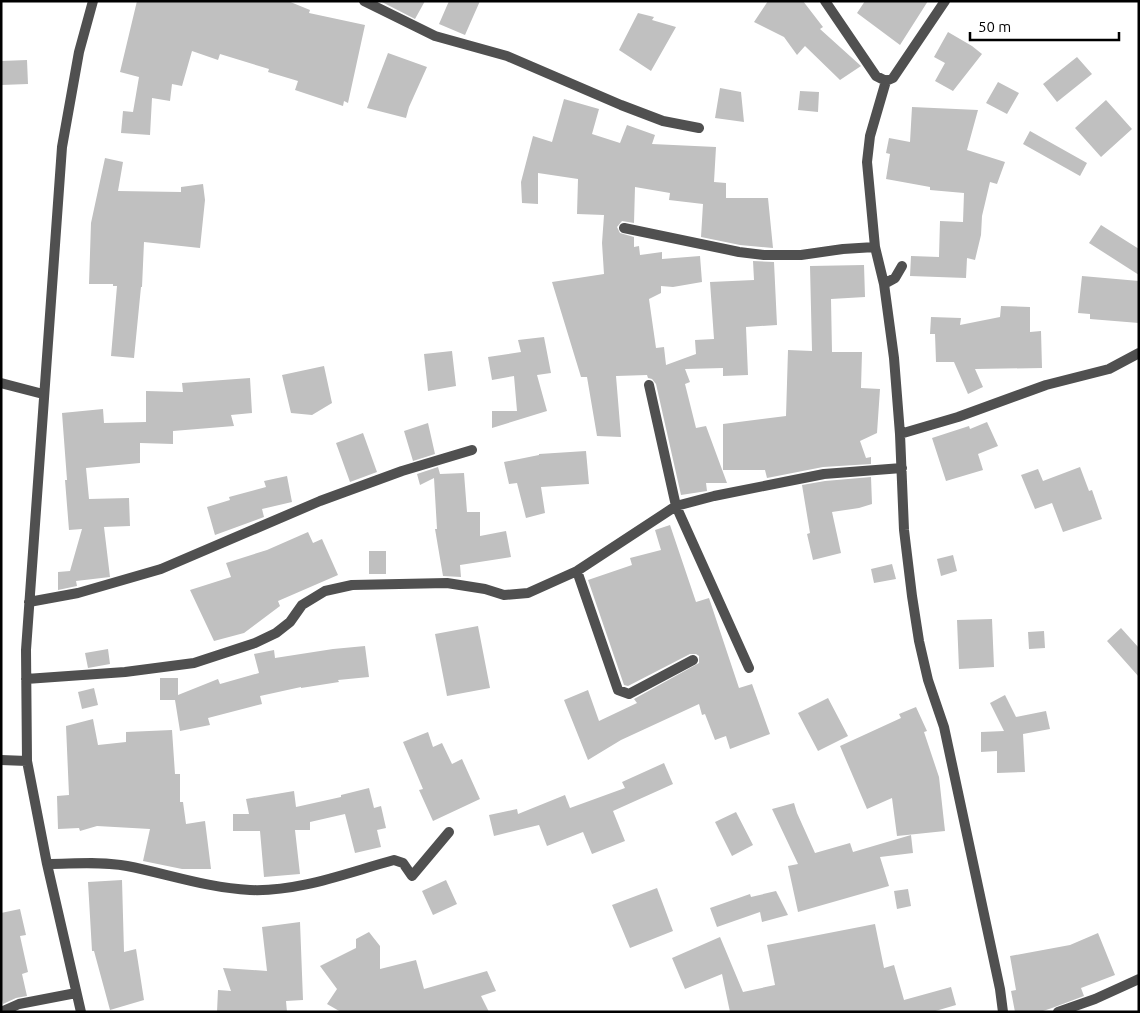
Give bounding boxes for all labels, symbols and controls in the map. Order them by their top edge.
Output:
scale bar [970,10,1119,42]
text: 50 m [978,18,1011,35]

